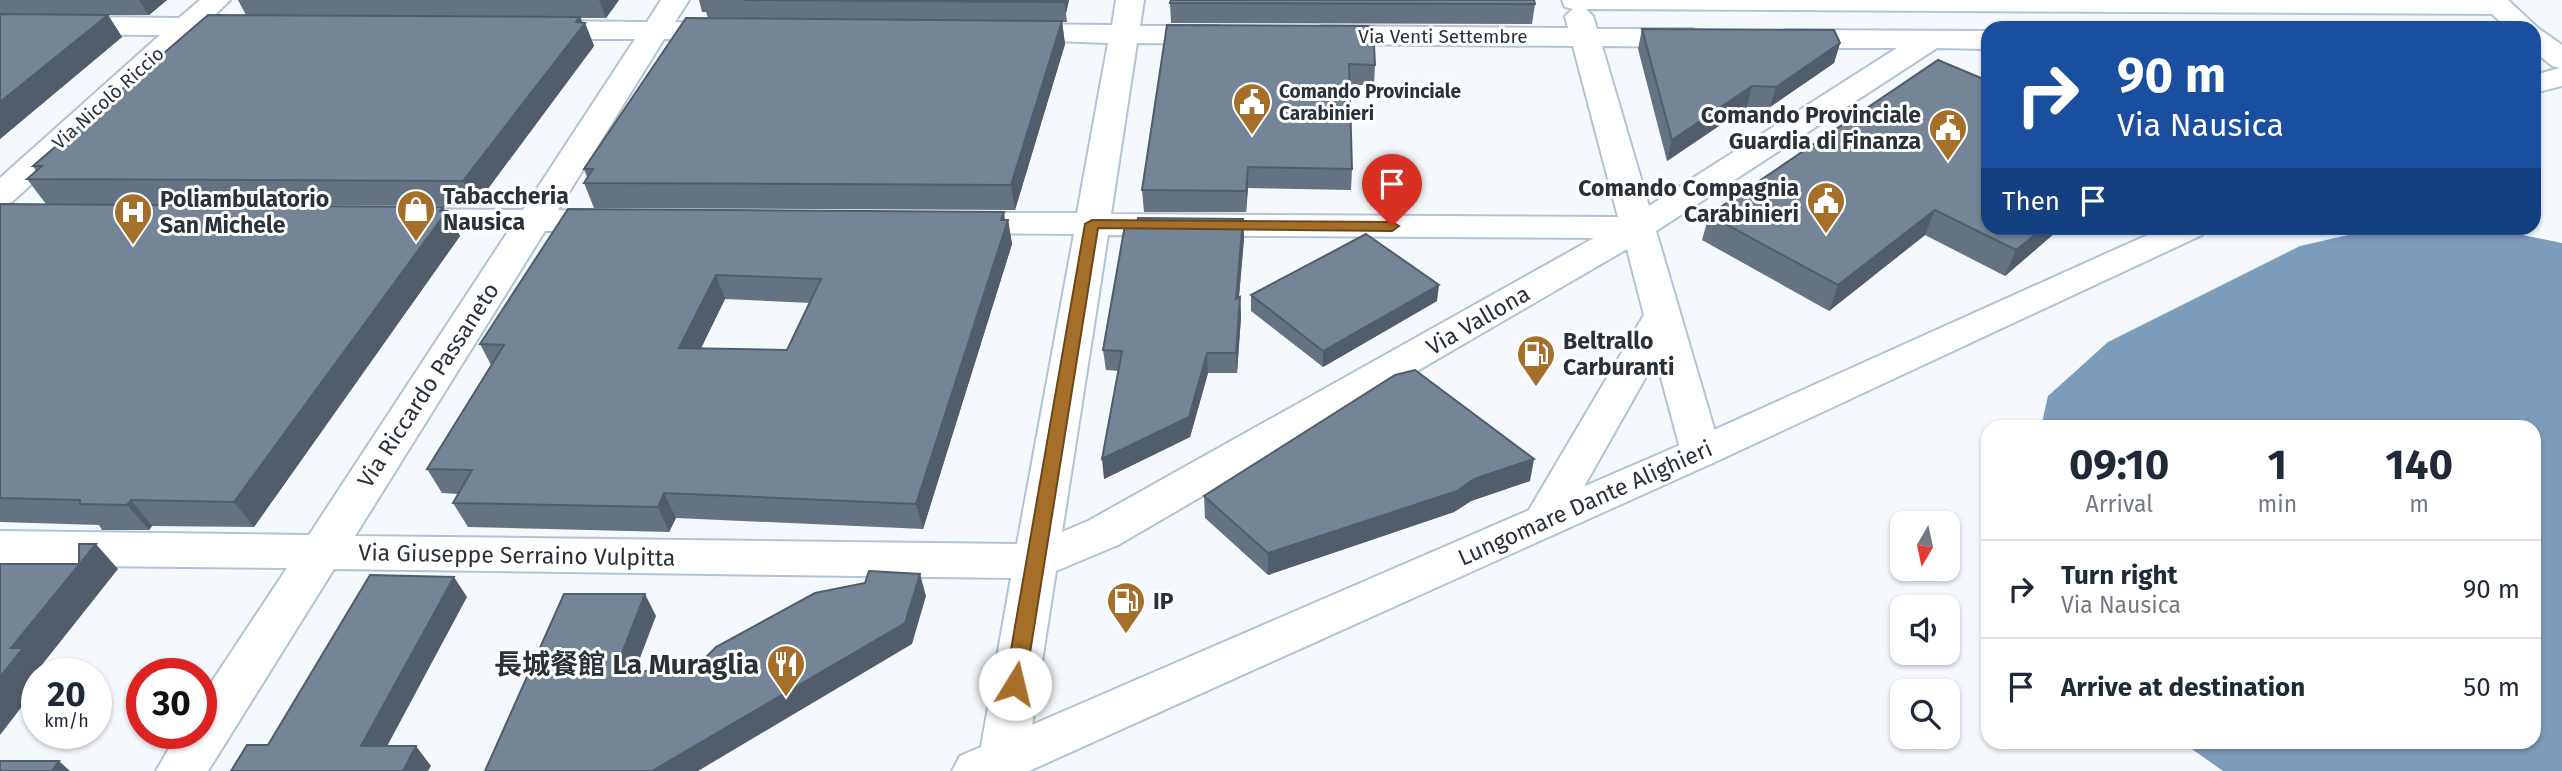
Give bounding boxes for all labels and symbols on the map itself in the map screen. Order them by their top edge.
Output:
street label: Via Venti Settembre [1358,25,1528,48]
street label: Via Nicolò Riccio [47,42,169,154]
place label: Comando Provinciale Carabinieri [1279,80,1461,125]
public building icon: Comando Provinciale Carabinieri [1231,81,1273,136]
place label: Comando Provinciale Guardia di Finanza [1701,101,1921,155]
public building icon: Comando Provinciale Guardia di Finanza [1927,107,1969,162]
pin [1362,154,1422,226]
place label: Comando Compagnia Carabinieri [1578,174,1799,228]
public building icon: Comando Compagnia Carabinieri [1805,180,1847,235]
place label: Tabaccheria Nausica [443,182,569,236]
place label: Poliambulatorio San Michele [160,185,329,239]
shop icon: Tabaccheria Nausica [395,188,437,243]
hospital icon: Poliambulatorio San Michele [112,191,154,246]
street label: Via Riccardo Passaneto [351,277,505,493]
street label: Via Vallona [1421,279,1535,361]
place label: Beltrallo Carburanti [1563,327,1674,381]
fuel station icon: Beltrallo Carburanti [1515,333,1557,388]
street label: Lungomare Dante Alighieri [1453,434,1717,572]
north arrow [1890,511,1960,581]
street label: Via Giuseppe Serraino Vulpitta [358,538,676,572]
fuel station icon: IP [1105,580,1147,635]
place label: IP [1153,587,1174,615]
restaurant icon: 長城餐館 La Muraglia [765,643,807,698]
position arrow [978,647,1052,721]
place label: 長城餐館 La Muraglia [494,648,759,681]
speed limit sign: 30 [126,658,217,749]

